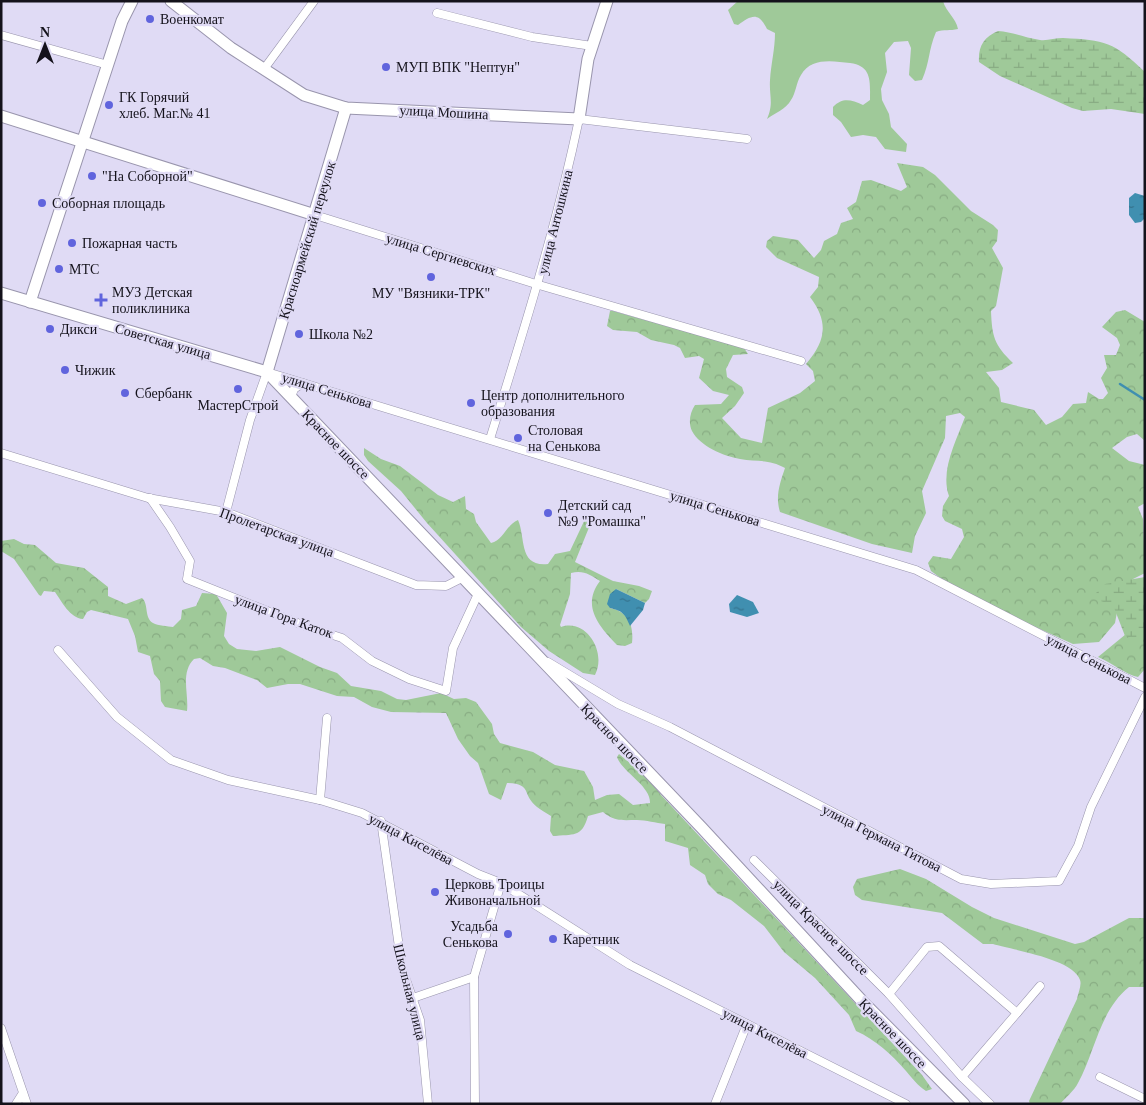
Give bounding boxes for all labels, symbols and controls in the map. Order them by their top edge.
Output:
place label: Военкомат [160,12,224,27]
marker: Военкомат [144,13,156,25]
north arrow [20,20,70,70]
text: N [40,25,50,40]
place label: МУП ВПК "Нептун" [396,60,520,75]
marker: МУП ВПК "Нептун" [380,61,392,73]
place label: ГК Горячий хлеб. Маг.№ 41 [119,90,211,121]
marker: ГК Горячий хлеб. Маг.№ 41 [103,99,115,111]
street label: улица Мошина [399,103,490,122]
street label: Красноармейский переулок [276,159,339,321]
street label: улица Антошкина [535,167,576,276]
place label: "На Соборной" [102,169,193,184]
marker: "На Соборной" [86,170,98,182]
place label: Соборная площадь [52,196,165,211]
marker: Соборная площадь [36,197,48,209]
street label: улица Сергиевских [384,231,498,278]
place label: Пожарная часть [82,236,177,251]
marker: Пожарная часть [66,237,78,249]
place label: МТС [69,262,99,277]
marker: МТС [53,263,65,275]
marker: МУ "Вязники-ТРК" [425,271,437,283]
place label: МУЗ Детская поликлиника [112,285,193,316]
place label: МУ "Вязники-ТРК" [372,286,490,301]
marker: МУЗ Детская поликлиника [94,293,108,307]
street label: Советская улица [113,321,213,363]
place label: Дикси [60,322,98,337]
marker: Дикси [44,323,56,335]
place label: Школа №2 [309,327,373,342]
marker: Школа №2 [293,328,305,340]
place label: Чижик [75,363,116,378]
marker: Чижик [59,364,71,376]
street label: улица Сенькова [280,370,374,412]
marker: МастерСтрой [232,383,244,395]
place label: Сбербанк [135,386,192,401]
marker: Сбербанк [119,387,131,399]
place label: Центр дополнительного образования [481,388,625,419]
marker: Центр дополнительного образования [465,397,477,409]
place label: МастерСтрой [197,398,279,413]
street label: Красное шоссе [299,407,372,482]
place label: Столовая на Сенькова [528,423,601,454]
marker: Столовая на Сенькова [512,432,524,444]
street label: улица Сенькова [668,488,762,530]
place label: Детский сад №9 "Ромашка" [558,498,646,529]
street label: Пролетарская улица [218,505,337,560]
marker: Детский сад №9 "Ромашка" [542,507,554,519]
street label: улица Гора Каток [233,592,335,641]
street label: улица Сенькова [1044,632,1134,688]
street label: Красное шоссе [578,701,651,776]
street label: улица Германа Титова [820,802,944,875]
street label: улица Киселёва [366,811,456,868]
place label: Церковь Троицы Живоначальной [445,877,545,908]
street label: улица Красное шоссе [770,877,871,978]
marker: Церковь Троицы Живоначальной [429,886,441,898]
place label: Усадьба Сенькова [443,919,499,950]
marker: Усадьба Сенькова [502,928,514,940]
place label: Каретник [563,932,620,947]
marker: Каретник [547,933,559,945]
street label: Школьная улица [390,942,429,1043]
street label: Красное шоссе [856,996,929,1071]
street label: улица Киселёва [720,1006,810,1062]

